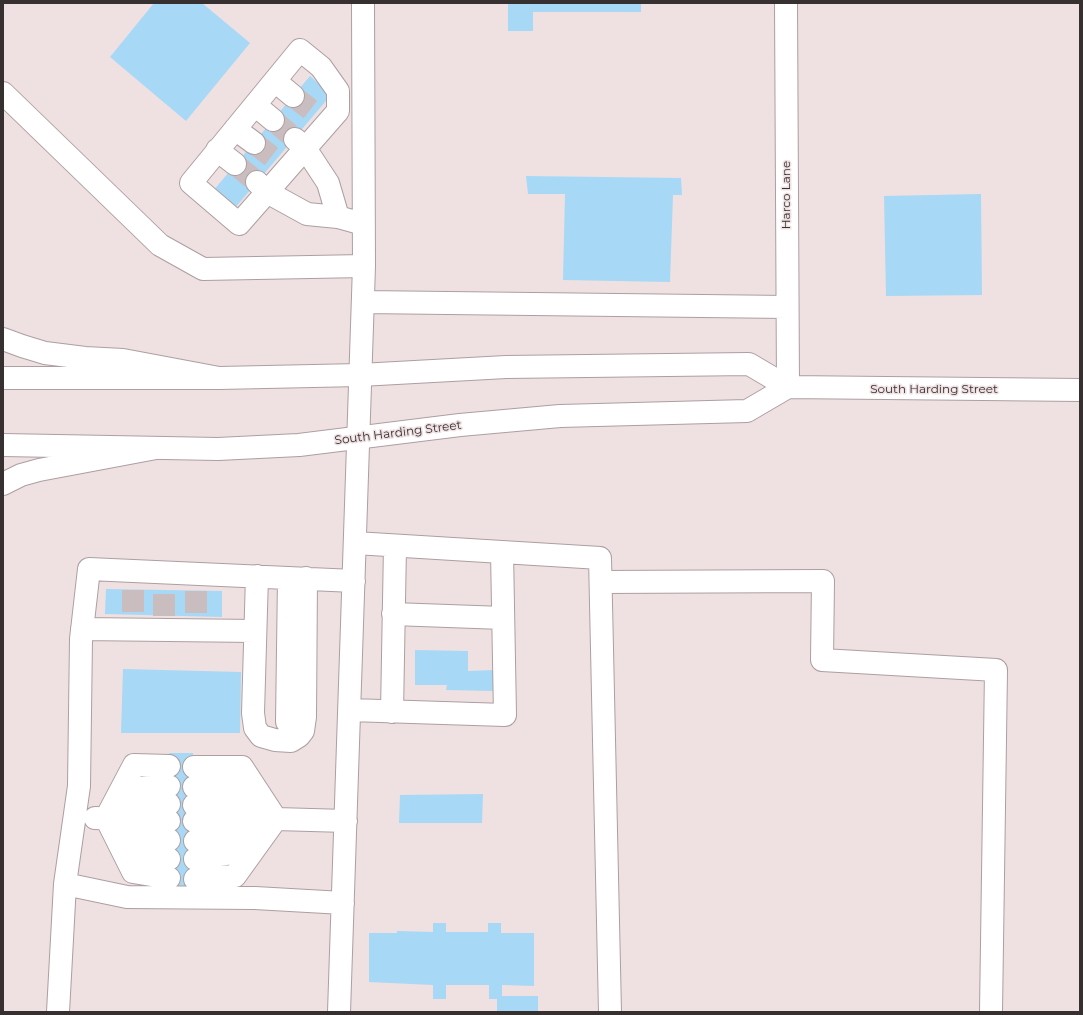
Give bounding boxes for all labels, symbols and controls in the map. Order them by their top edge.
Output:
street label: Harco Lane [779,161,793,229]
street label: South Harding Street [870,382,998,396]
street label: South Harding Street [334,418,462,448]

